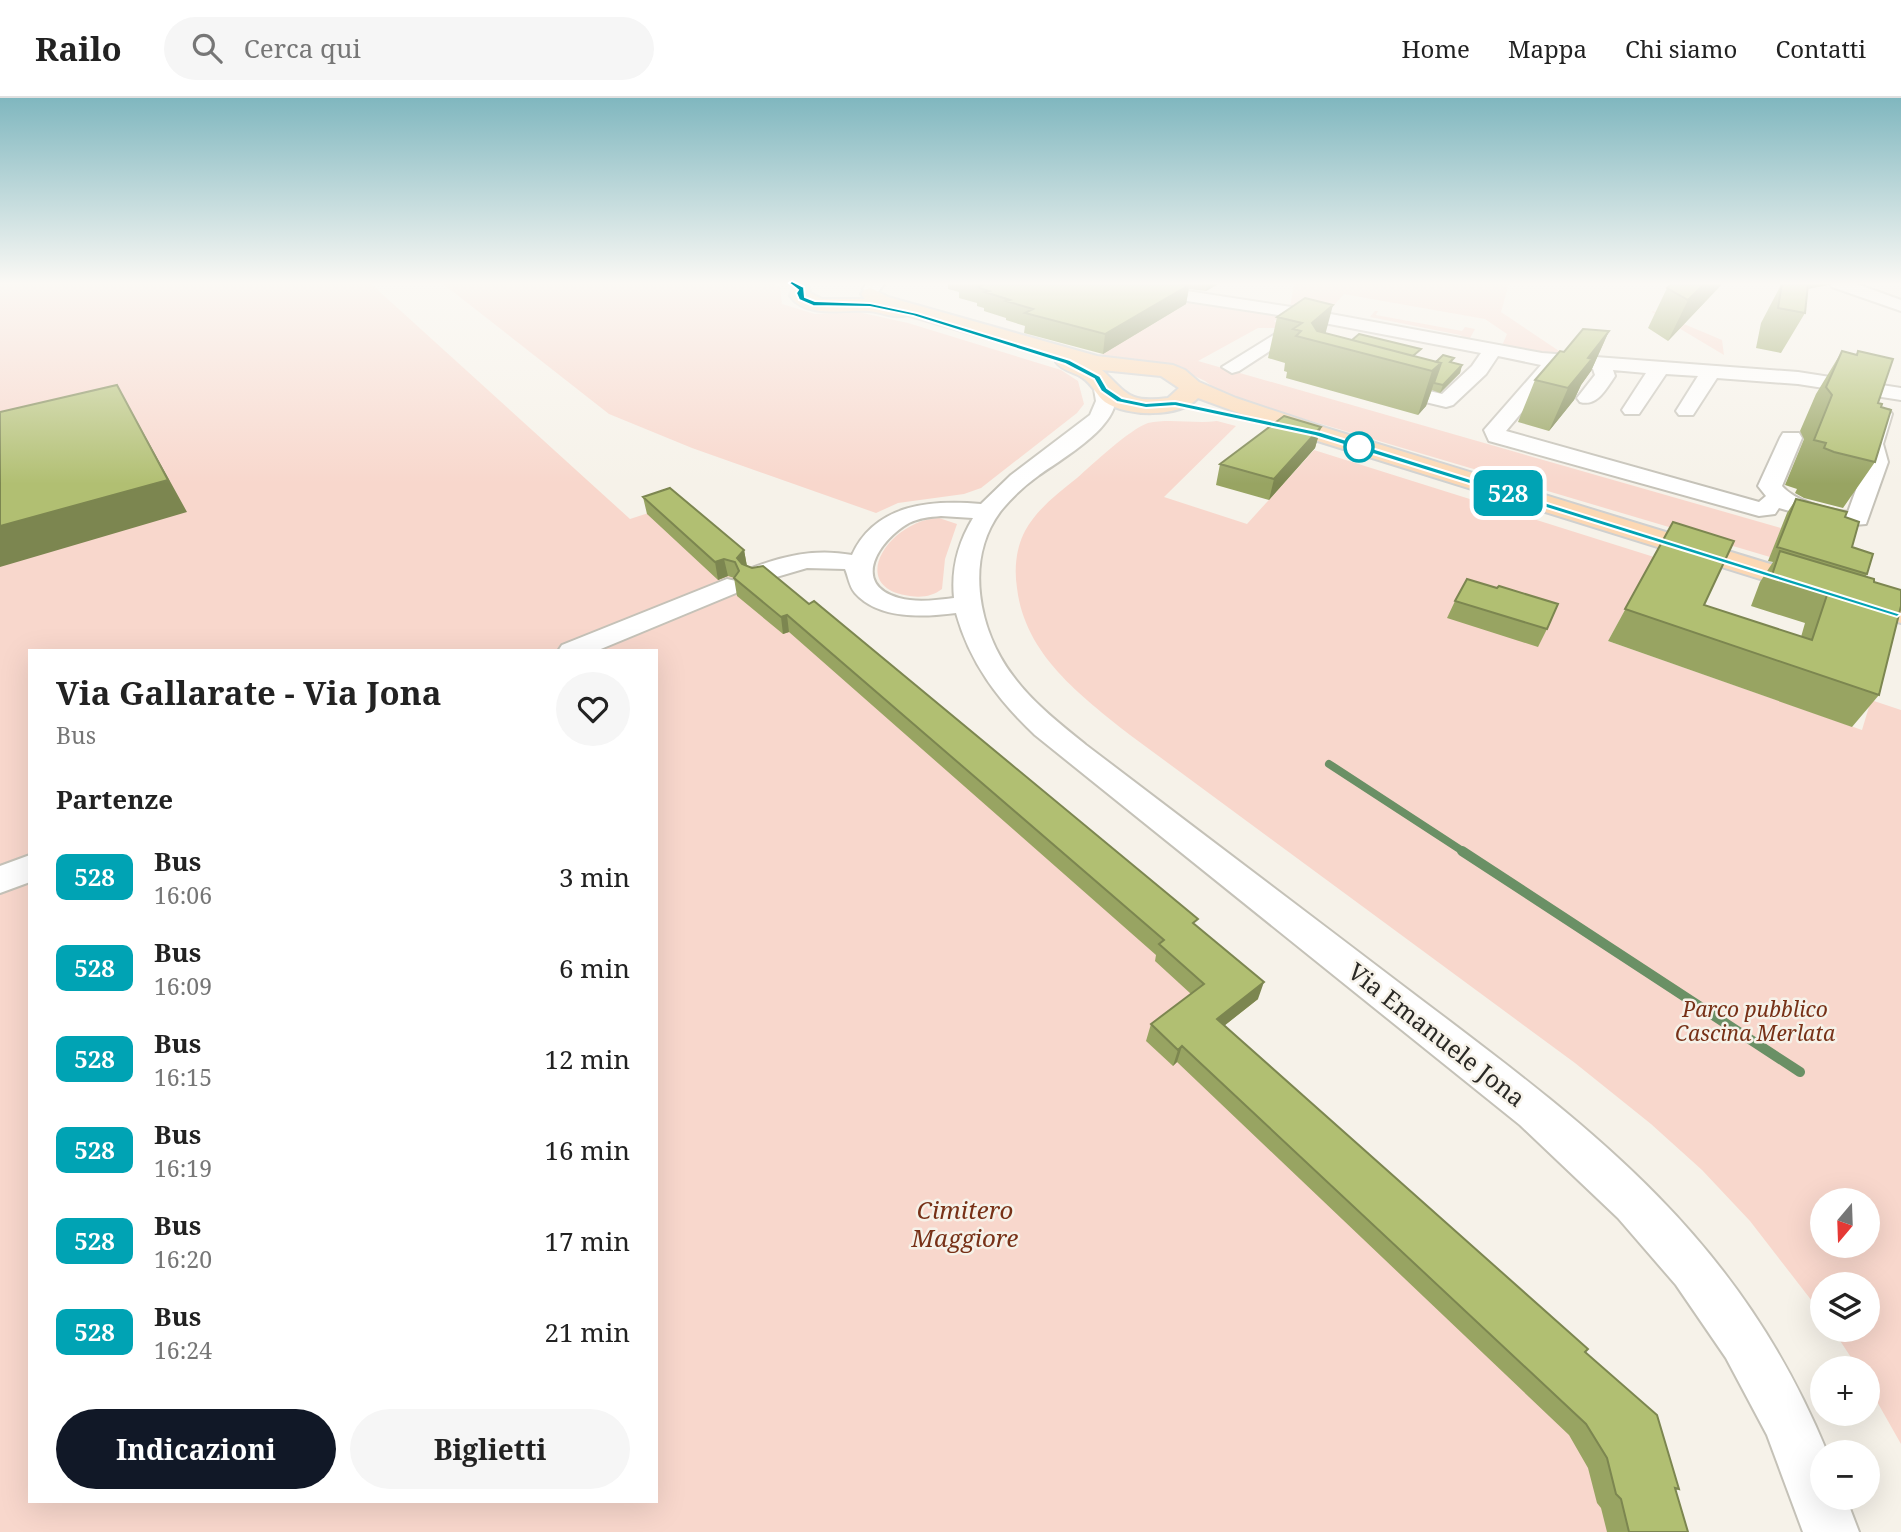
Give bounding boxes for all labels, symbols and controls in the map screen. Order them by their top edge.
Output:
search box [164,17,654,80]
text: Railo [35,26,122,71]
icon: search [188,29,226,67]
text: Cerca qui [244,30,361,66]
text: Home [1402,32,1470,65]
text: Mappa [1508,32,1587,65]
text: Chi siamo [1625,32,1737,65]
text: Contatti [1775,32,1866,65]
unlabelled marker [1344,432,1374,462]
line badge: 528 [1468,470,1548,516]
text: 528 [1488,476,1528,509]
text: Via Gallarate - Via Jona [56,670,441,715]
button: heart [556,672,630,746]
text: Bus [56,719,96,751]
text: Partenze [56,781,173,817]
text: Bus [154,843,201,879]
text: 3 min [559,859,630,895]
text: 528 [74,860,115,893]
text: 16:06 [154,879,212,911]
text: Bus [154,934,201,970]
text: 6 min [559,950,630,986]
text: 528 [74,951,115,984]
street label: Via Emanuele Jona [1342,954,1532,1114]
text: 16:09 [154,970,212,1002]
park label: Parco pubblico Cascina Merlata [1675,995,1836,1047]
text: Bus [154,1025,201,1061]
text: 12 min [545,1041,630,1077]
text: 528 [74,1042,115,1075]
text: 16:15 [154,1061,212,1093]
text: Bus [154,1116,201,1152]
text: 16 min [545,1132,630,1168]
text: 528 [74,1133,115,1166]
text: 16:19 [154,1152,212,1184]
north arrow [1810,1188,1880,1258]
map controls [1810,1188,1880,1510]
park label: Cimitero Maggiore [911,1193,1019,1254]
text: Bus [154,1207,201,1243]
text: 17 min [545,1223,630,1259]
text: 528 [74,1224,115,1257]
text: 16:20 [154,1243,212,1275]
button: layers [1810,1272,1880,1342]
text: Bus [154,1298,201,1334]
text: 21 min [545,1314,630,1350]
text: 528 [74,1315,115,1348]
text: 16:24 [154,1334,212,1366]
button: + [1810,1356,1880,1426]
button: Indicazioni [56,1409,336,1489]
button: Biglietti [350,1409,630,1489]
button: − [1810,1440,1880,1510]

